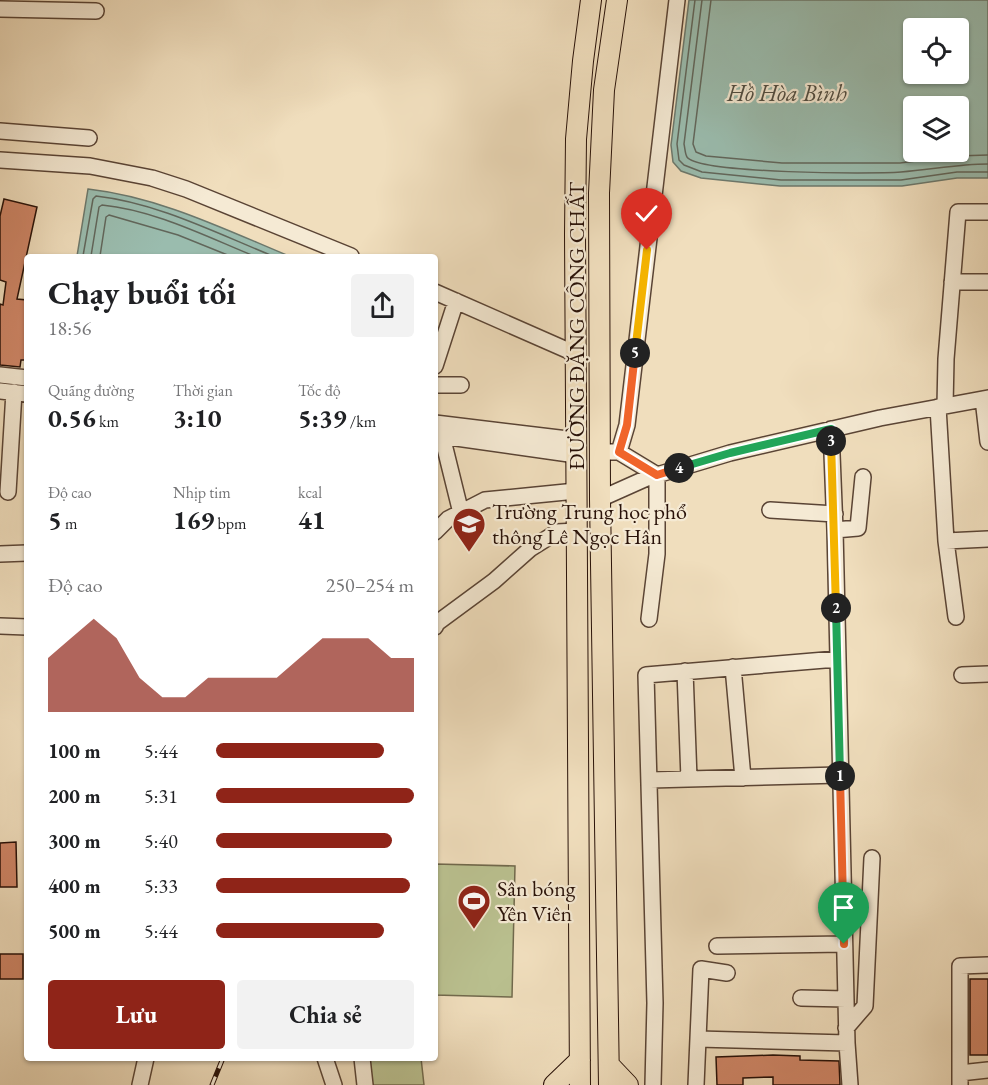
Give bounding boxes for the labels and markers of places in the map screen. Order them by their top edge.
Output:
pin [621,188,672,250]
pin: 5 [620,338,650,368]
pin: 3 [816,426,846,456]
pin: 4 [664,453,694,483]
place label: Trường Trung học phổ thông Lê Ngọc Hân [492,497,687,551]
school or university icon: Trường Trung học phổ thông Lê Ngọc Hân [451,506,487,553]
pin: 2 [821,593,851,623]
pin: 1 [825,761,855,791]
place label: Sân bóng Yên Viên [497,874,576,928]
pin [818,882,869,944]
sports icon: Sân bóng Yên Viên [456,883,492,930]

